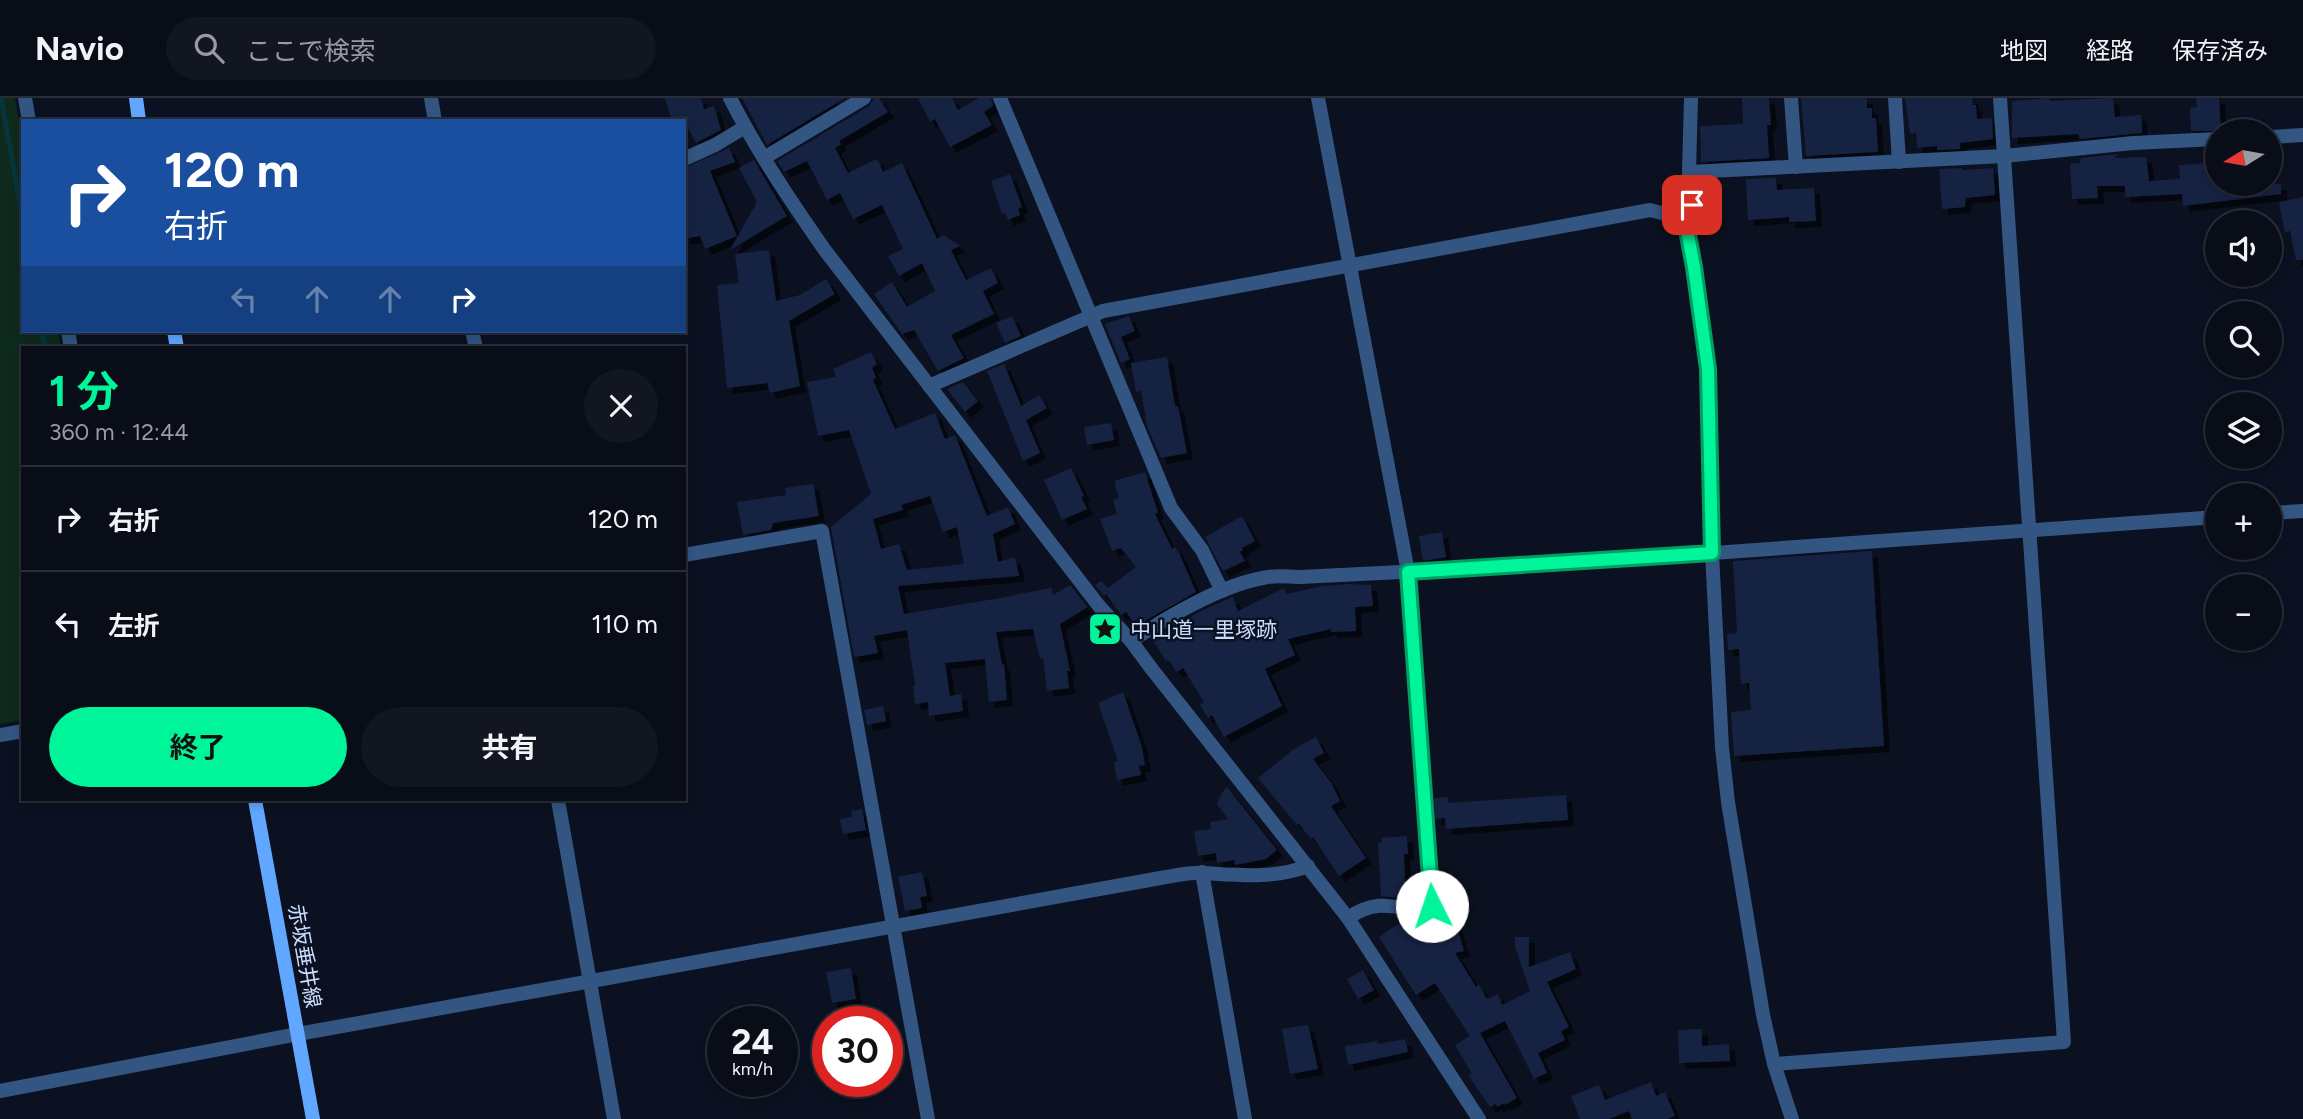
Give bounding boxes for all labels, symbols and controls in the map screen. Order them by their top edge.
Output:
search box [166,17,656,80]
text: Navio [35,29,124,68]
icon: search [190,29,228,67]
text: ここで検索 [246,35,376,67]
text: 地図 [2000,36,2048,65]
text: 経路 [2086,36,2134,65]
text: 保存済み [2172,36,2268,65]
north arrow [2205,119,2282,196]
map controls [2205,119,2282,651]
text: 120 m [164,140,299,199]
icon: right [49,147,140,238]
pin [1662,175,1722,235]
icon: arrive [1673,186,1711,224]
text: 右折 [164,207,228,245]
button: sound [2205,210,2282,287]
icon: left [225,280,263,318]
icon: ahead [298,280,336,318]
icon: ahead [371,280,409,318]
icon: right [444,280,482,318]
button: search [2205,301,2282,378]
text: 1 分 [49,366,119,417]
button: close [584,369,658,443]
button: layers [2205,392,2282,469]
text: 360 m · 12:44 [49,418,188,446]
button: + [2205,483,2282,560]
icon: right [49,500,87,538]
text: 120 m [588,503,658,535]
text: 右折 [108,505,160,537]
button: − [2205,574,2282,651]
icon: left [49,605,87,643]
text: 110 m [591,608,658,640]
text: 左折 [108,610,160,642]
place icon: 中山道一里塚跡 [1086,610,1124,648]
place label: 中山道一里塚跡 [1130,617,1277,642]
button: 終了 [49,707,347,787]
button: 共有 [361,707,658,787]
position arrow [1395,869,1469,943]
street label: 赤坂垂井線 [284,902,326,1010]
speed limit sign: 30 [812,1006,903,1097]
text: 24 [731,1021,774,1063]
text: km/h [732,1058,773,1080]

